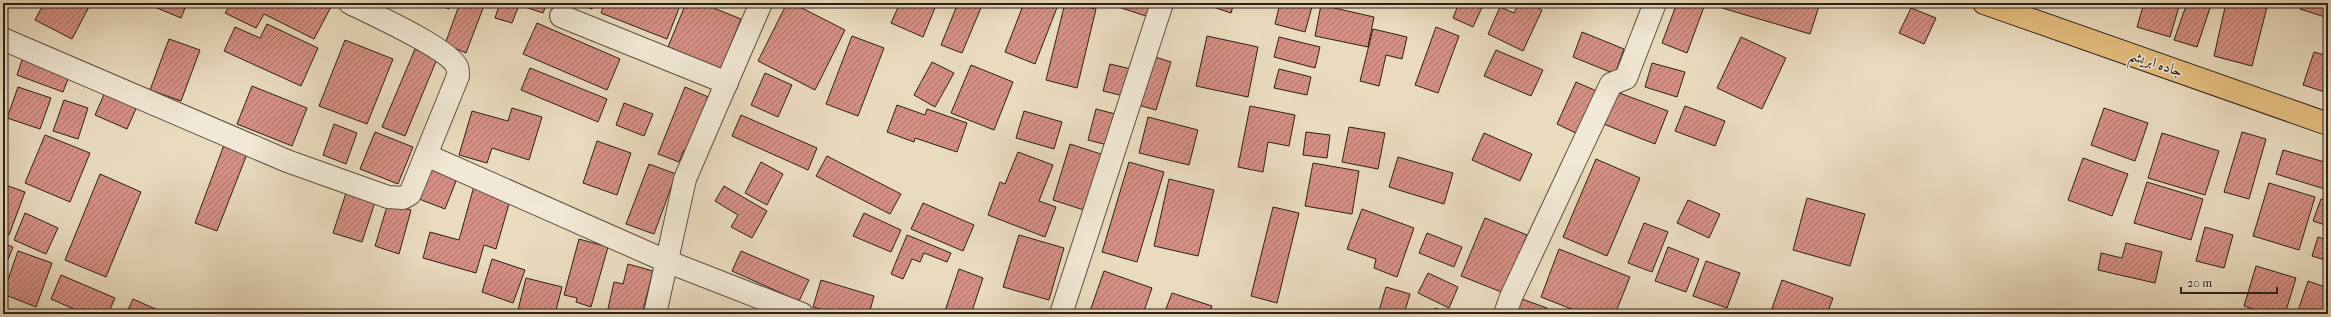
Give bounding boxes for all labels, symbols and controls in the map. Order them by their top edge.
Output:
street label: جاده ابریشم [2125,45,2185,86]
scale bar [2181,269,2277,295]
text: 20 m [2187,276,2212,290]

